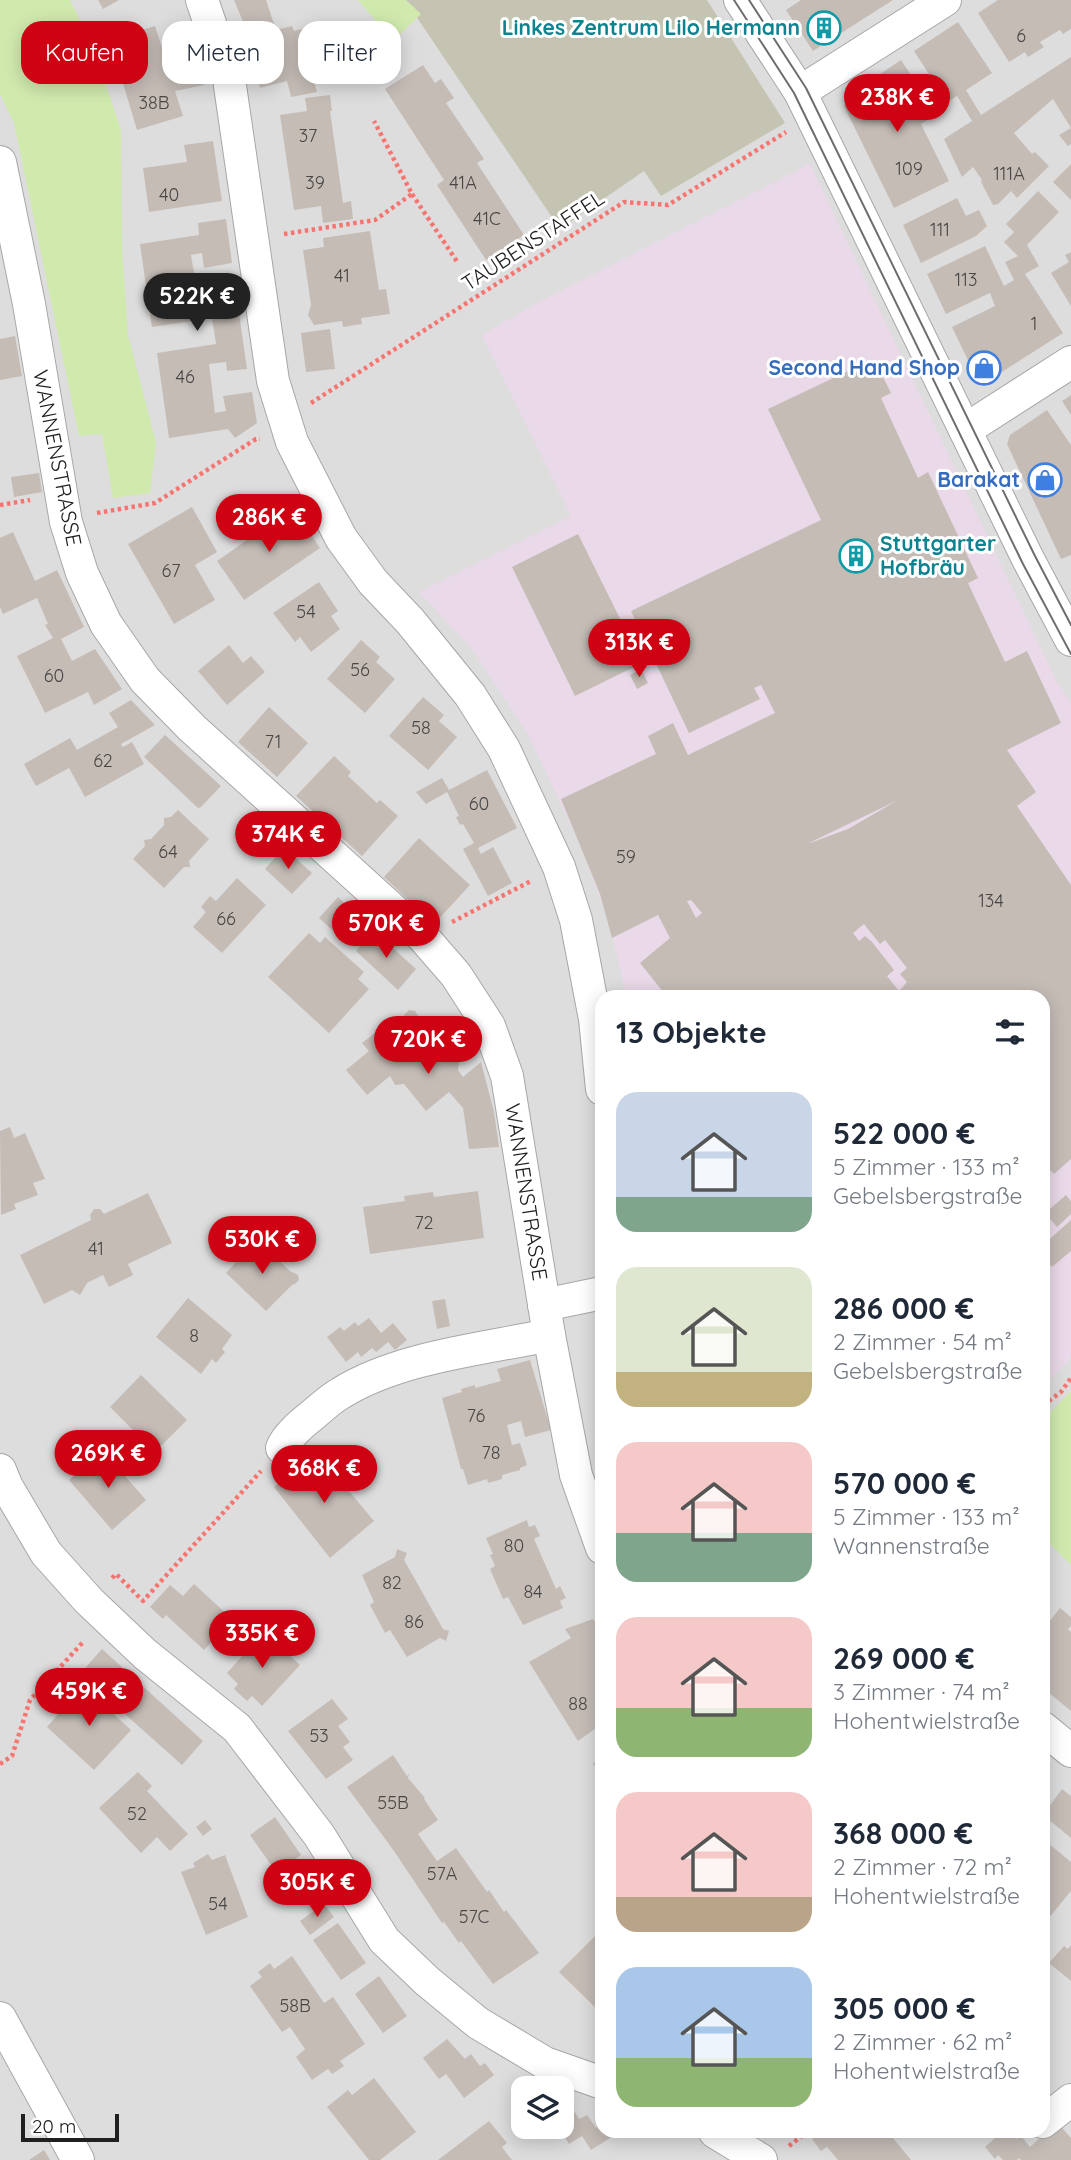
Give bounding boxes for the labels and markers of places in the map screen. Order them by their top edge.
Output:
building icon: Linkes Zentrum Lilo Hermann [805,9,843,47]
place label: Linkes Zentrum Lilo Hermann [502,14,800,40]
pin: 238K € [840,74,954,134]
pin: 522K € [140,274,254,333]
shop icon: Second Hand Shop [965,349,1003,387]
place label: Second Hand Shop [768,354,960,380]
shop icon: Barakat [1026,461,1064,499]
place label: Barakat [937,466,1020,492]
pin: 286K € [212,494,326,554]
place label: Stuttgarter Hofbräu [880,530,996,580]
building icon: Stuttgarter Hofbräu [837,537,875,575]
pin: 313K € [582,620,696,679]
pin: 374K € [231,812,345,871]
pin: 570K € [329,900,443,960]
pin: 720K € [371,1016,485,1076]
pin: 530K € [205,1216,319,1276]
pin: 269K € [51,1430,165,1490]
pin: 368K € [267,1446,381,1505]
pin: 335K € [205,1610,319,1670]
pin: 459K € [32,1668,146,1728]
pin: 305K € [260,1860,374,1919]

